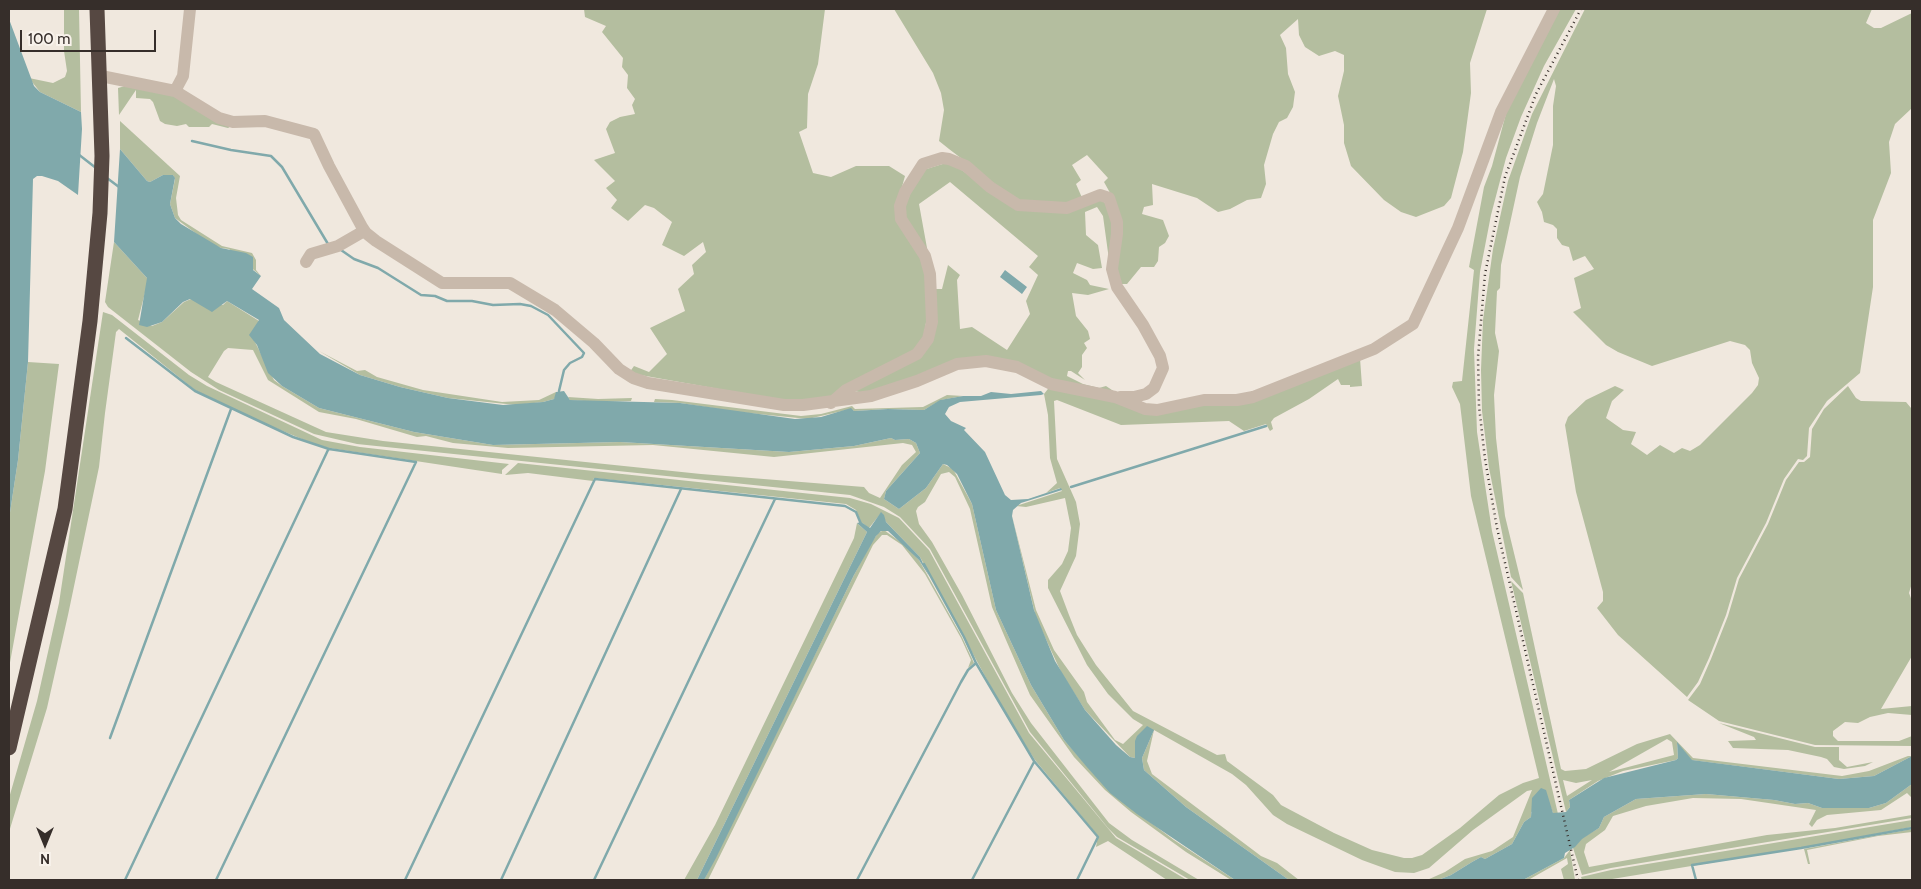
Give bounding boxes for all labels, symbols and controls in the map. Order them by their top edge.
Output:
scale bar [22,20,159,52]
text: 100 m [28,30,70,48]
north arrow [20,819,70,869]
text: N [40,850,50,868]

